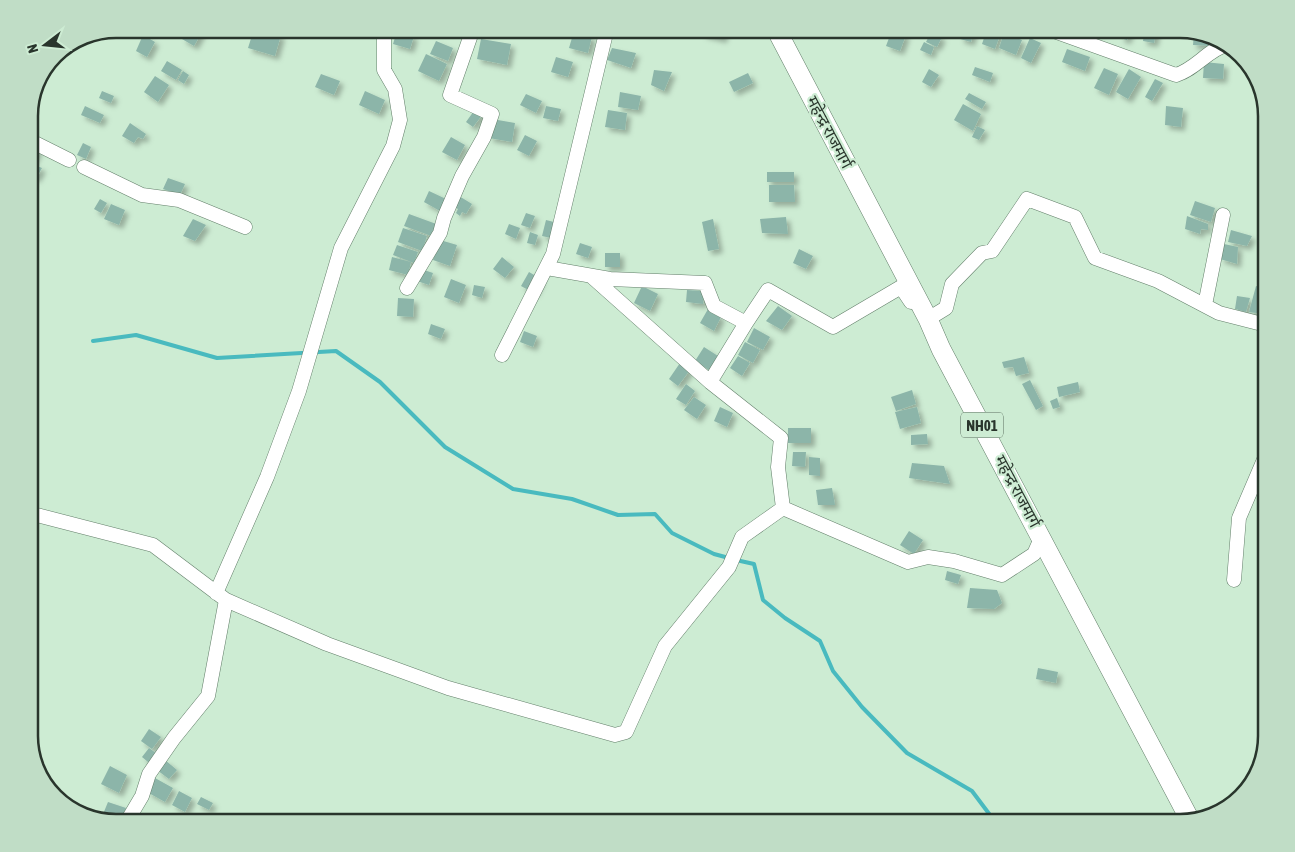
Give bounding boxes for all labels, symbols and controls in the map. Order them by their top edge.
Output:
north arrow [20,20,70,70]
text: N [24,42,41,55]
street label: महेन्द्र राजमार्ग [804,93,857,172]
road number: NH01 [961,412,1003,438]
street label: महेन्द्र राजमार्ग [992,452,1045,531]

